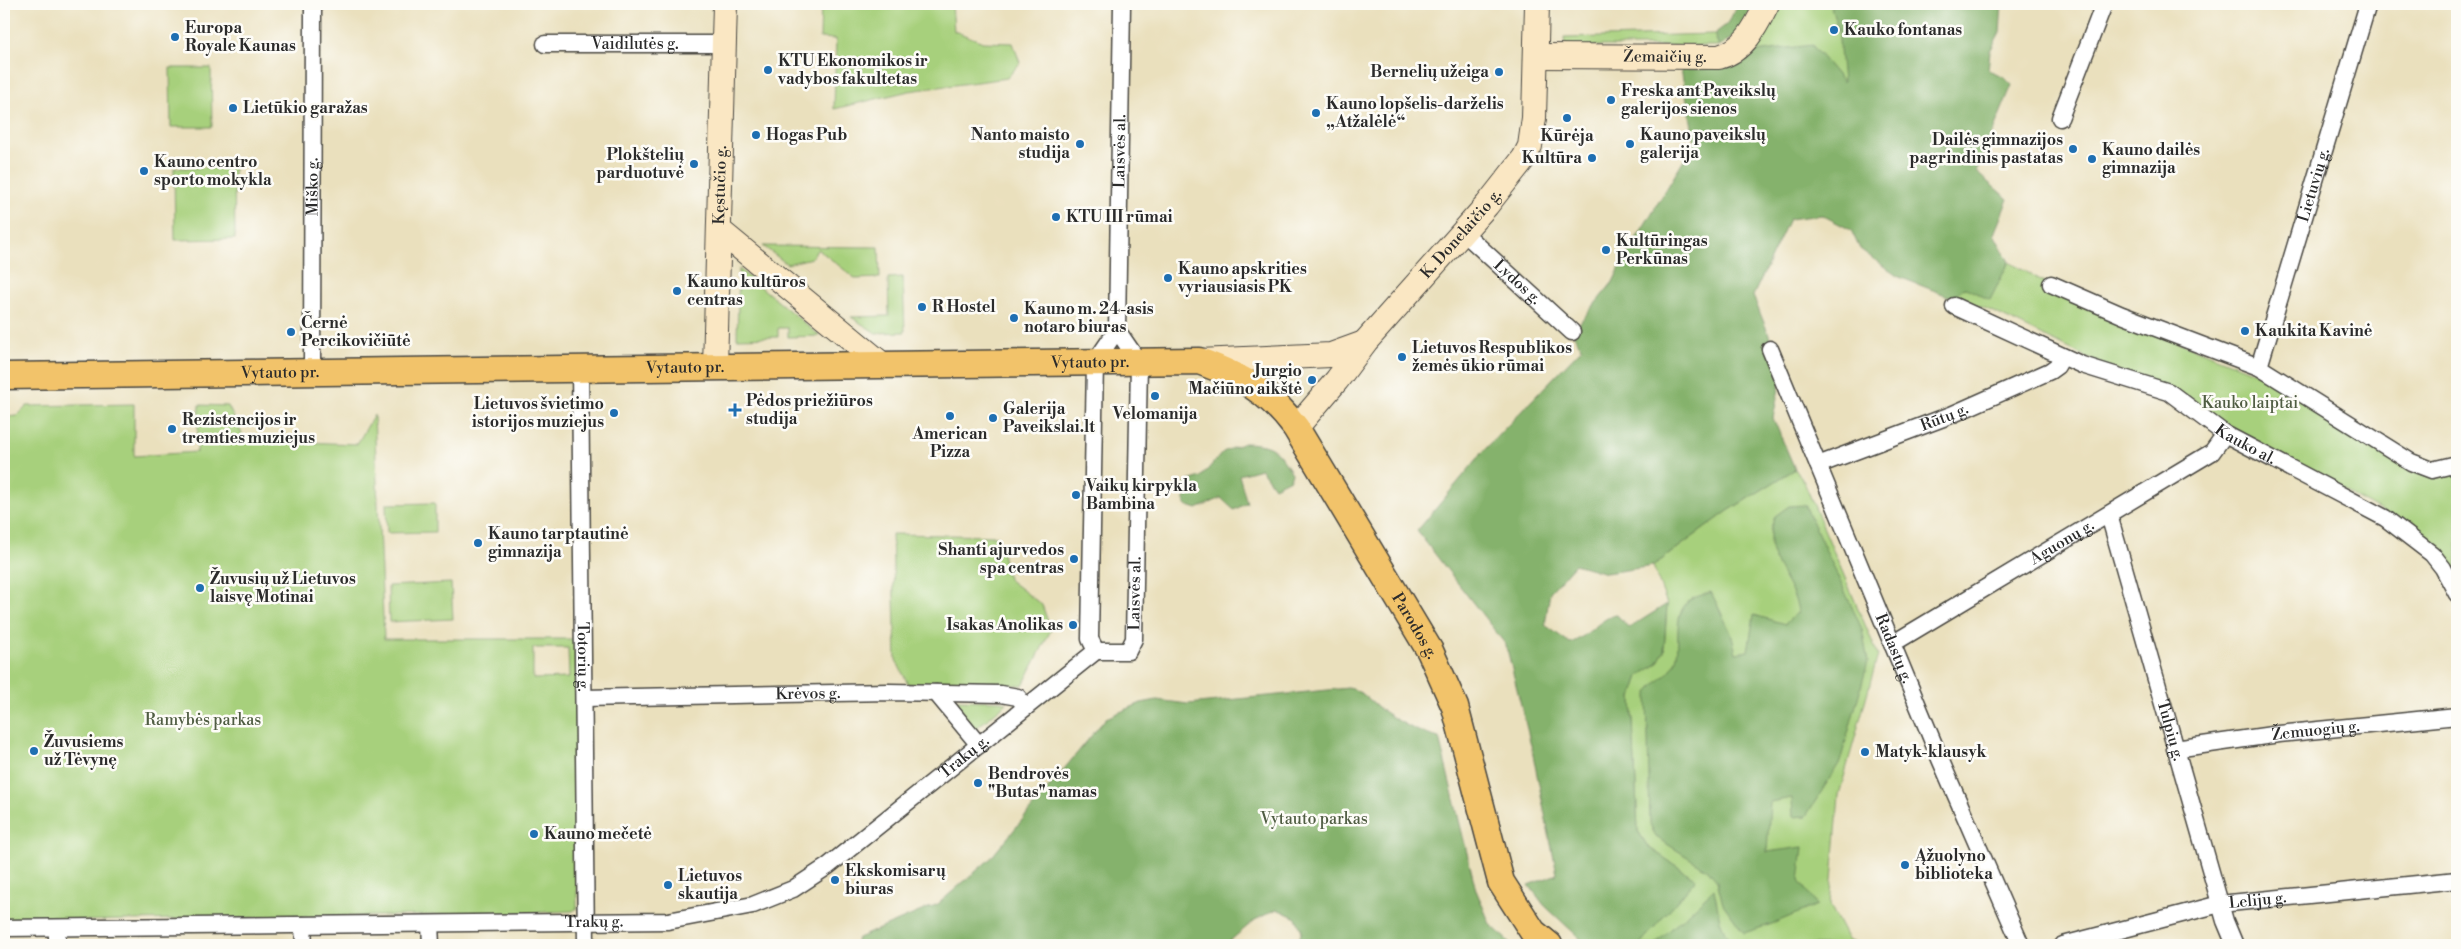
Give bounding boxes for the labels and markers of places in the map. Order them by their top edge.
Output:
place label: Europa Royale Kaunas [185,18,296,56]
place label: Kauko fontanas [1844,20,1962,40]
marker: Kauko fontanas [1828,24,1840,36]
marker: Europa Royale Kaunas [169,31,181,43]
place label: KTU Ekonomikos ir vadybos fakultetas [777,51,928,89]
place label: Bernelių užeiga [1370,62,1489,82]
marker: KTU Ekonomikos ir vadybos fakultetas [762,64,774,76]
marker: Bernelių užeiga [1493,66,1505,78]
place label: Freska ant Paveikslų galerijos sienos [1621,81,1776,119]
place label: Kauno lopšelis-darželis „Atžalėlė“ [1326,94,1504,132]
marker: Freska ant Paveikslų galerijos sienos [1605,94,1617,106]
place label: Lietūkio garažas [243,98,368,118]
marker: Lietūkio garažas [227,102,239,114]
marker: Kauno lopšelis-darželis „Atžalėlė“ [1310,107,1322,119]
marker: Kūrėja [1561,112,1573,124]
place label: Hogas Pub [766,125,847,145]
place label: Nanto maisto studija [971,125,1070,163]
place label: Kauno paveikslų galerija [1640,125,1766,163]
place label: Kūrėja [1540,126,1594,146]
marker: Hogas Pub [750,129,762,141]
place label: Dailės gimnazijos pagrindinis pastatas [1909,130,2063,168]
marker: Nanto maisto studija [1074,138,1086,150]
marker: Kauno paveikslų galerija [1624,138,1636,150]
place label: Kauno dailės gimnazija [2102,140,2200,178]
marker: Dailės gimnazijos pagrindinis pastatas [2067,143,2079,155]
place label: Plokštelių parduotuvė [596,145,684,183]
place label: Kultūra [1522,148,1582,168]
place label: Kauno centro sporto mokykla [154,152,272,190]
marker: Kultūra [1586,152,1598,164]
marker: Kauno dailės gimnazija [2086,153,2098,165]
marker: Plokštelių parduotuvė [688,158,700,170]
marker: Kauno centro sporto mokykla [138,165,150,177]
place label: KTU III rūmai [1066,207,1173,227]
marker: KTU III rūmai [1050,211,1062,223]
place label: Kultūringas Perkūnas [1616,231,1708,269]
marker: Kultūringas Perkūnas [1600,244,1612,256]
place label: Kauno apskrities vyriausiasis PK [1177,259,1307,297]
place label: Kauno kultūros centras [687,272,806,310]
marker: Kauno apskrities vyriausiasis PK [1162,272,1174,284]
marker: Kauno kultūros centras [671,285,683,297]
place label: R Hostel [932,297,996,317]
place label: Kauno m. 24-asis notaro biuras [1024,299,1154,337]
marker: R Hostel [916,301,928,313]
place label: Černė Percikovičiūtė [301,311,411,351]
marker: Kauno m. 24-asis notaro biuras [1008,312,1020,324]
place label: Kaukita Kavinė [2255,321,2373,341]
marker: Kaukita Kavinė [2239,325,2251,337]
marker: Černė Percikovičiūtė [285,326,297,338]
place label: Lietuvos Respublikos žemės ūkio rūmai [1412,338,1572,376]
marker: Lietuvos Respublikos žemės ūkio rūmai [1396,351,1408,363]
place label: Jurgio Mačiūno aikštė [1188,361,1302,399]
marker: Jurgio Mačiūno aikštė [1306,374,1318,386]
marker: Velomanija [1149,390,1161,402]
place label: Pėdos priežiūros studija [746,391,873,429]
place label: Lietuvos švietimo istorijos muziejus [472,394,604,432]
place label: Galerija Paveikslai.lt [1003,399,1095,437]
marker: Pėdos priežiūros studija [728,403,742,417]
place label: Velomanija [1112,404,1198,424]
marker: Lietuvos švietimo istorijos muziejus [608,407,620,419]
place label: Rezistencijos ir tremties muziejus [182,410,315,448]
marker: American Pizza [944,410,956,422]
marker: Galerija Paveikslai.lt [987,412,999,424]
marker: Rezistencijos ir tremties muziejus [166,423,178,435]
place label: American Pizza [912,424,988,462]
place label: Vaikų kirpykla Bambina [1085,476,1197,514]
marker: Vaikų kirpykla Bambina [1070,489,1082,501]
place label: Kauno tarptautinė gimnazija [488,524,629,562]
marker: Kauno tarptautinė gimnazija [472,537,484,549]
place label: Shanti ajurvedos spa centras [938,540,1064,578]
marker: Shanti ajurvedos spa centras [1068,553,1080,565]
place label: Žuvusių už Lietuvos laisvę Motinai [210,567,356,607]
marker: Žuvusių už Lietuvos laisvę Motinai [194,582,206,594]
place label: Isakas Anolikas [947,615,1063,635]
marker: Isakas Anolikas [1067,619,1079,631]
place label: Žuvusiems už Tėvynę [44,730,124,770]
place label: Matyk-klausyk [1875,742,1988,762]
marker: Žuvusiems už Tėvynę [28,745,40,757]
marker: Matyk-klausyk [1859,746,1871,758]
place label: Bendrovės "Butas" namas [988,764,1097,802]
marker: Bendrovės "Butas" namas [972,777,984,789]
place label: Kauno mečetė [544,824,652,844]
marker: Kauno mečetė [528,828,540,840]
place label: Ąžuolyno biblioteka [1914,846,1993,884]
marker: Ąžuolyno biblioteka [1899,859,1911,871]
place label: Ekskomisarų biuras [845,861,946,899]
place label: Lietuvos skautija [678,866,742,904]
marker: Ekskomisarų biuras [829,874,841,886]
marker: Lietuvos skautija [662,879,674,891]

